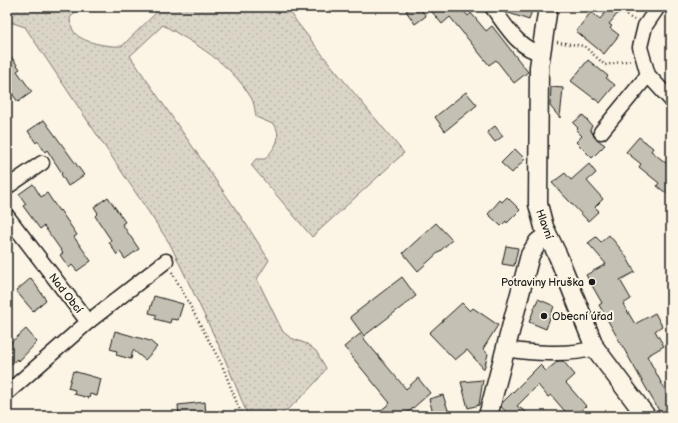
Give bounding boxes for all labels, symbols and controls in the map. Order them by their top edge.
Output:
street label: Hlavní [533,208,556,241]
street label: Nad Obcí [46,271,85,316]
place label: Potraviny Hruška [501,276,584,289]
marker: Potraviny Hruška [587,277,597,287]
place label: Obecní úřad [552,310,613,323]
marker: Obecní úřad [539,311,549,321]

